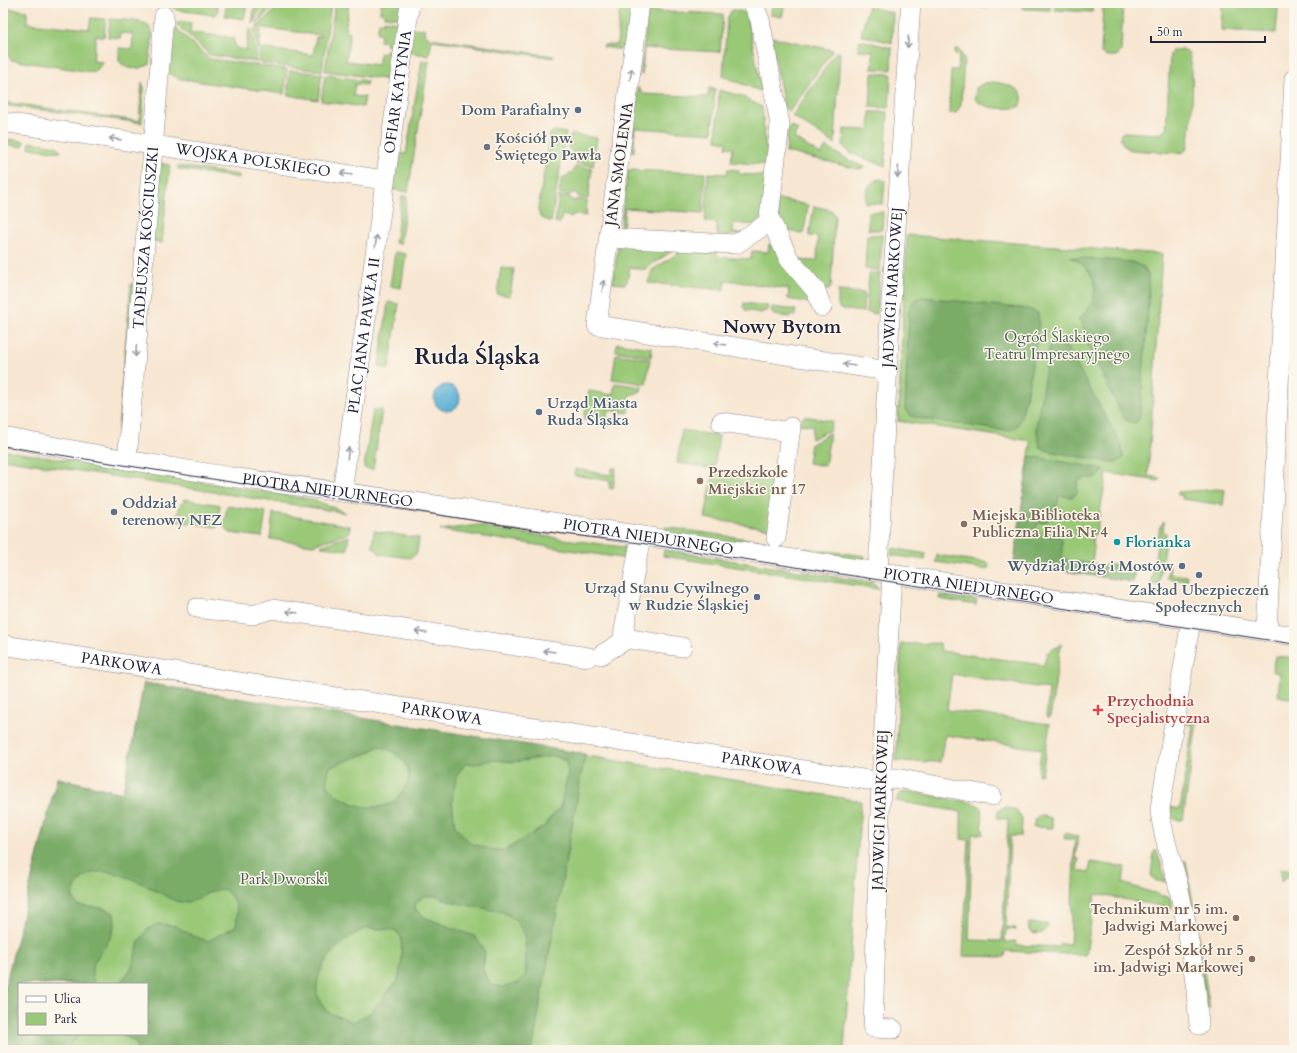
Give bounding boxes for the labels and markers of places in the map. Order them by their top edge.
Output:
place label: Dom Parafialny [461,100,570,120]
marker: Dom Parafialny [573,105,583,115]
place label: Kościół pw. Świętego Pawła [495,128,602,165]
marker: Kościół pw. Świętego Pawła [482,142,492,152]
place label: Urząd Miasta Ruda Śląska [547,393,638,430]
marker: Urząd Miasta Ruda Śląska [534,407,544,417]
place label: Przedszkole Miejskie nr 17 [708,462,806,499]
marker: Przedszkole Miejskie nr 17 [695,476,705,486]
place label: Oddział terenowy NFZ [122,493,222,530]
place label: Miejska Biblioteka Publiczna Filia Nr 4 [972,505,1108,542]
marker: Oddział terenowy NFZ [109,507,119,517]
marker: Miejska Biblioteka Publiczna Filia Nr 4 [959,519,969,529]
place label: Florianka [1125,532,1191,552]
marker: Florianka [1112,537,1122,547]
place label: Wydział Dróg i Mostów [1006,556,1174,576]
marker: Wydział Dróg i Mostów [1177,561,1187,571]
marker: Zakład Ubezpieczeń Społecznych [1194,570,1204,580]
place label: Urząd Stanu Cywilnego w Rudzie Śląskiej [584,578,749,615]
place label: Zakład Ubezpieczeń Społecznych [1129,580,1270,617]
marker: Urząd Stanu Cywilnego w Rudzie Śląskiej [752,592,762,602]
place label: Przychodnia Specjalistyczna [1107,691,1211,728]
marker: Przychodnia Specjalistyczna [1092,704,1104,716]
place label: Technikum nr 5 im. Jadwigi Markowej [1090,899,1228,936]
marker: Technikum nr 5 im. Jadwigi Markowej [1231,913,1241,923]
place label: Zespół Szkół nr 5 im. Jadwigi Markowej [1093,940,1244,977]
marker: Zespół Szkół nr 5 im. Jadwigi Markowej [1247,954,1257,964]

